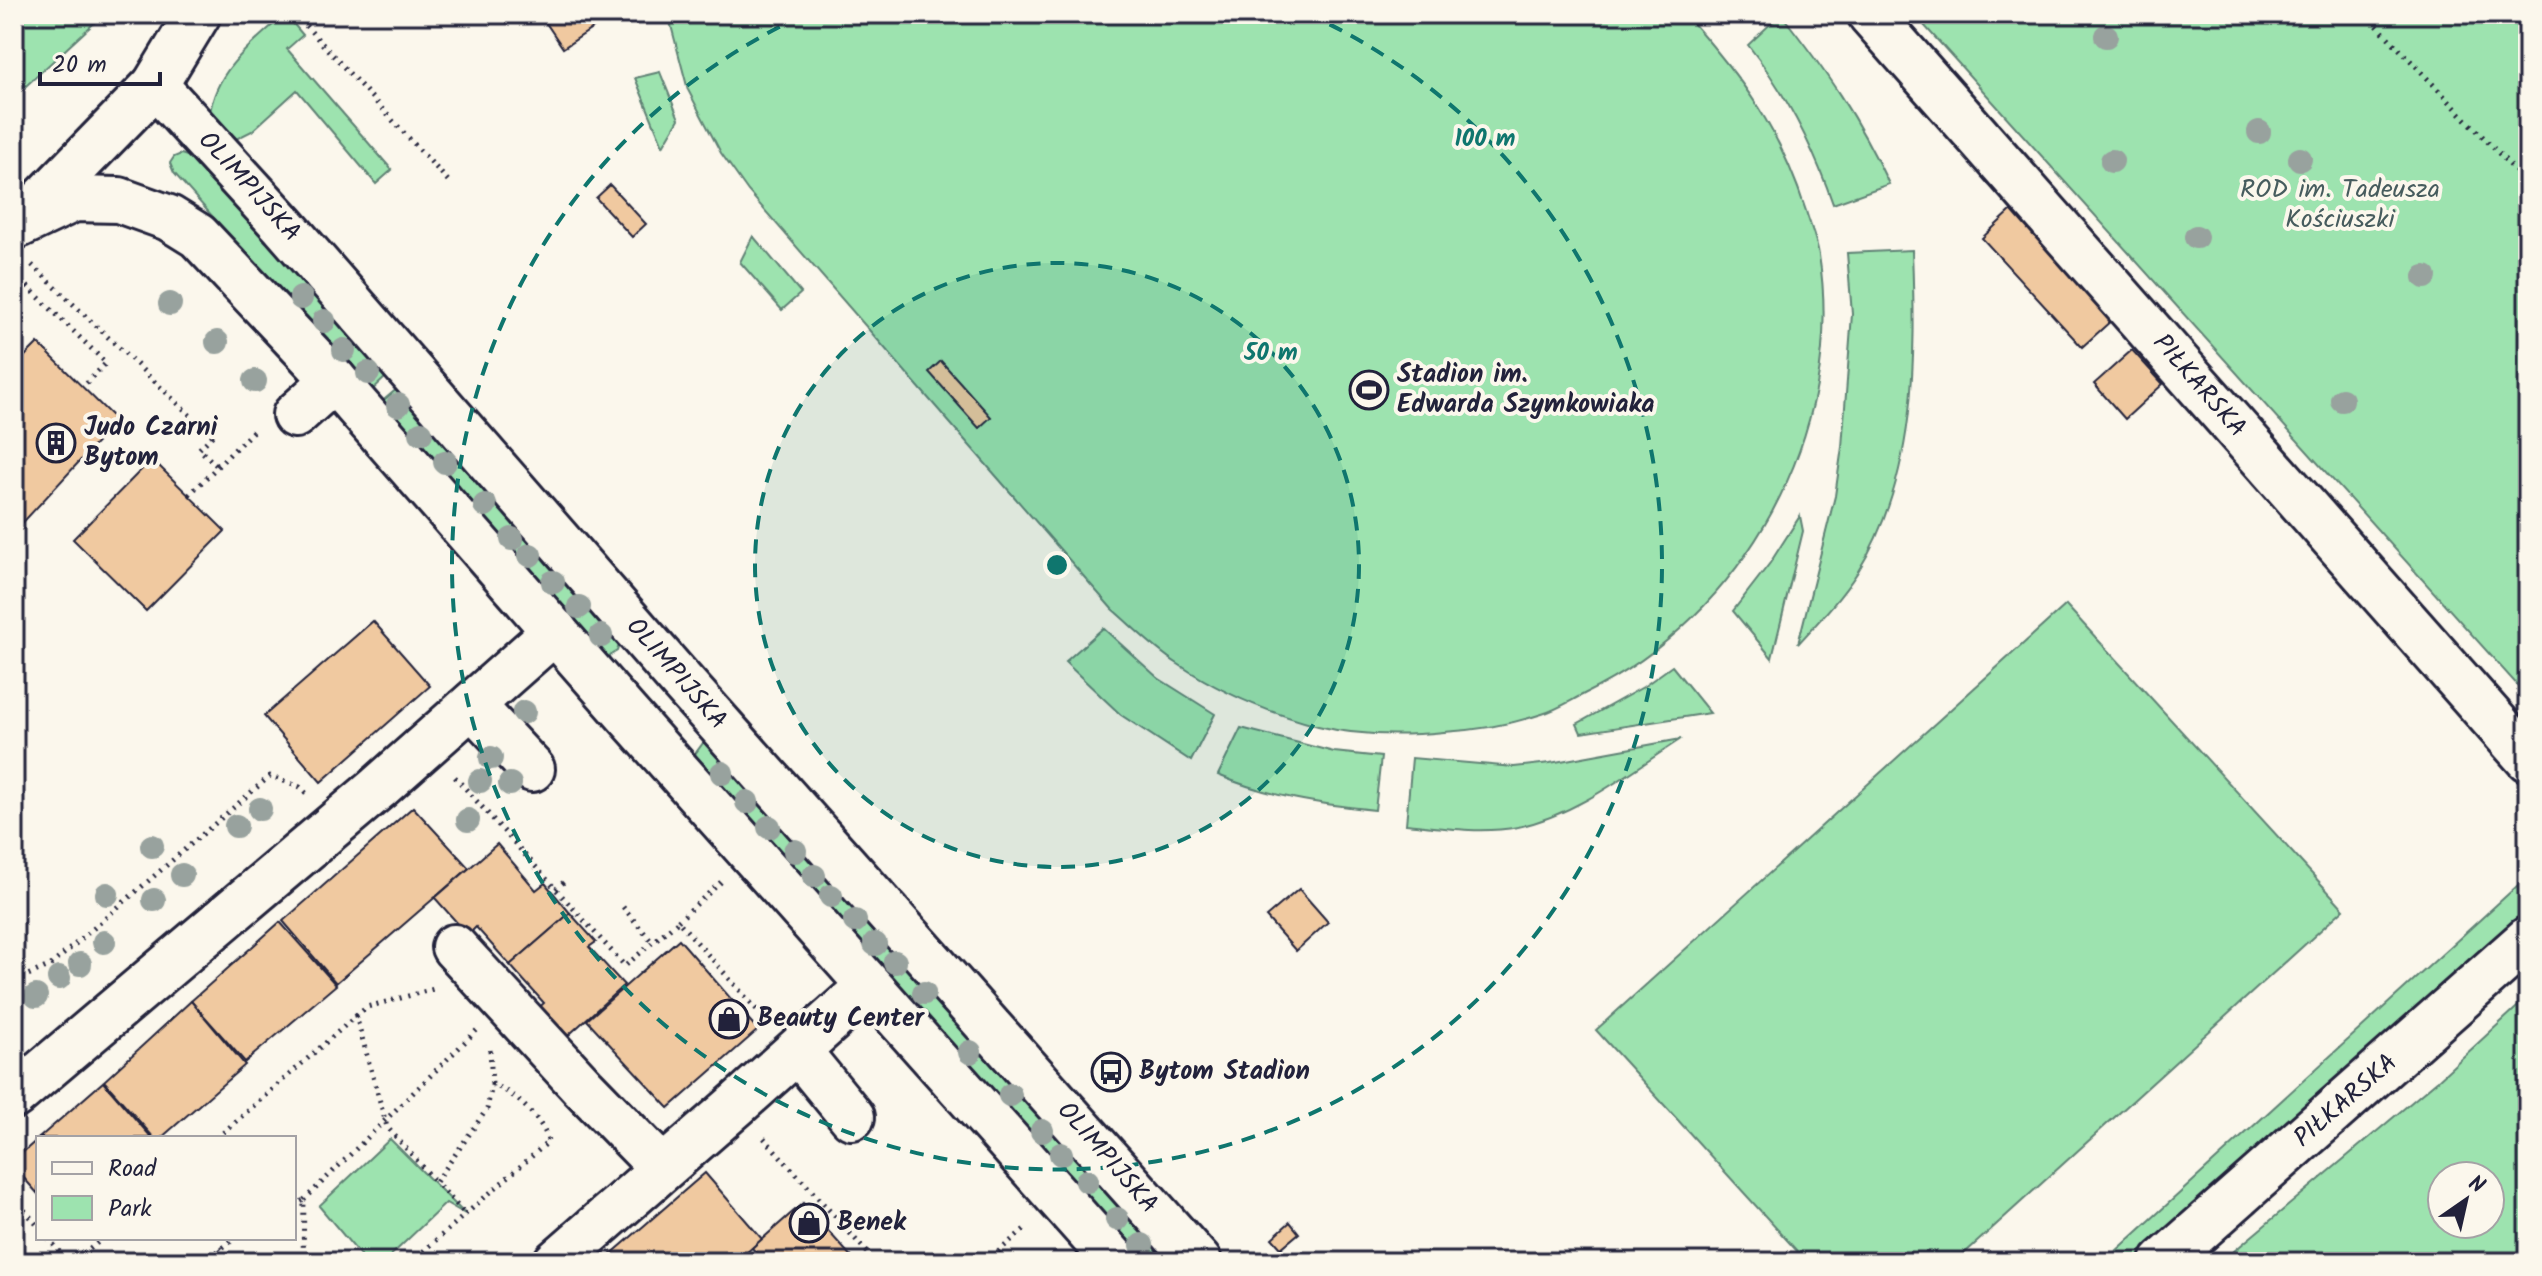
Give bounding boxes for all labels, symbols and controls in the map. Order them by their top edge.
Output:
scale bar [40,36,160,86]
text: 20 m [52,46,107,85]
text: 100 m [1455,120,1515,159]
street label: OLIMPIJSKA [187,122,311,252]
park label: ROD im. Tadeusza Kościuszki [2240,169,2440,241]
street label: PIŁKARSKA [2142,324,2256,448]
text: 50 m [1243,334,1298,373]
place label: Stadion im. Edwarda Szymkowiaka [1397,354,1655,426]
sports icon: Stadion im. Edwarda Szymkowiaka [1348,369,1390,411]
place label: Judo Czarni Bytom [84,407,219,479]
building icon: Judo Czarni Bytom [35,422,77,464]
centre of rings [1043,551,1071,579]
street label: OLIMPIJSKA [615,608,737,740]
shop icon: Beauty Center [708,998,750,1040]
place label: Beauty Center [757,998,926,1040]
street label: PIŁKARSKA [2284,1044,2408,1158]
bus stop icon: Bytom Stadion [1090,1051,1132,1093]
place label: Bytom Stadion [1139,1051,1310,1093]
street label: OLIMPIJSKA [1046,1092,1168,1224]
legend [36,1136,296,1240]
text: Road [108,1150,157,1189]
north arrow [2426,1160,2506,1240]
text: N [2460,1167,2491,1204]
text: Park [108,1190,152,1229]
shop icon: Benek [788,1202,830,1244]
place label: Benek [837,1202,907,1244]

